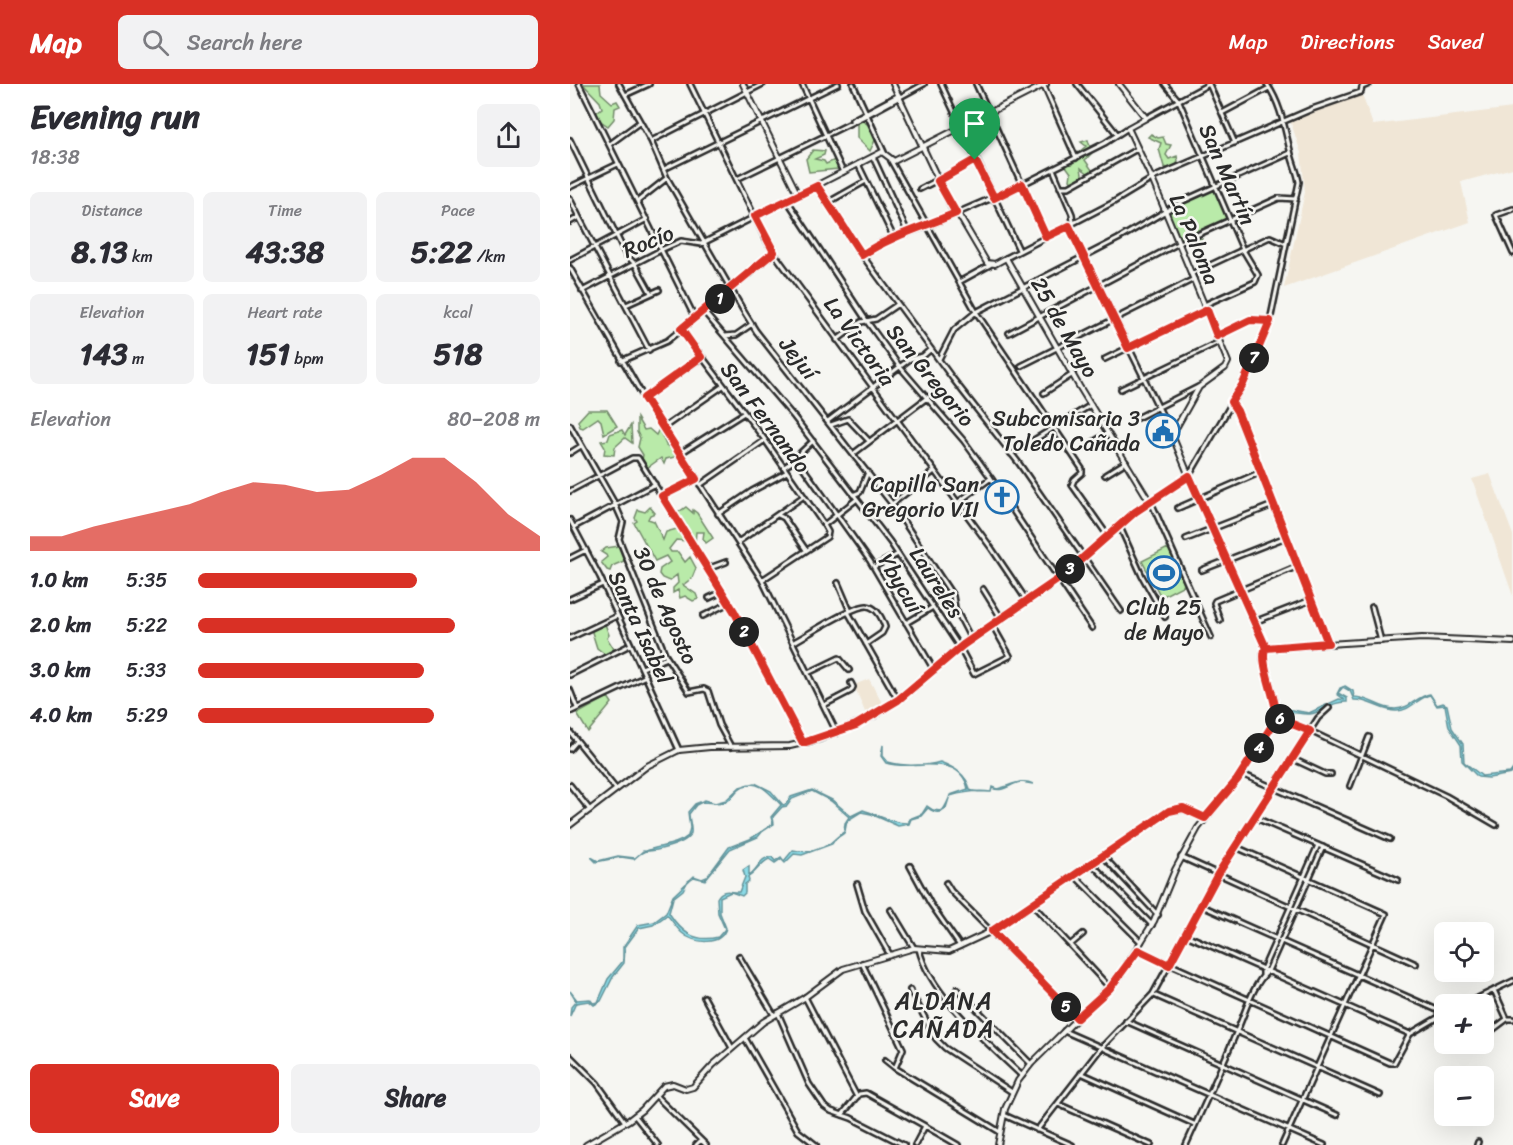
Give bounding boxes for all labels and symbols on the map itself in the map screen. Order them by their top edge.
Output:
pin [949,98,1000,160]
street label: San Martín [1188,117,1267,232]
street label: La Paloma [1158,187,1231,291]
street label: Rocío [616,214,680,269]
street label: 25 de Mayo [1020,269,1109,385]
pin: 1 [705,284,735,314]
street label: La Victoria [813,288,906,395]
street label: San Gregorio [876,315,985,436]
street label: Jejuí [768,327,830,391]
pin: 7 [1239,343,1269,373]
street label: San Fernando [710,353,821,482]
place label: Subcomisaria 3 Toledo Cañada [992,399,1140,463]
public building icon: Subcomisaria 3 Toledo Cañada [1145,413,1181,449]
place label: Capilla San Gregorio VII [862,465,979,529]
church icon: Capilla San Gregorio VII [984,479,1020,515]
street label: Laureles [899,538,975,626]
street label: 30 de Agosto [622,539,709,671]
street label: Ybycuí [867,546,935,623]
pin: 3 [1055,554,1085,584]
sports icon: Club 25 de Mayo [1146,555,1182,591]
street label: Santa Isabel [597,564,684,691]
place label: Club 25 de Mayo [1124,588,1204,652]
pin: 2 [729,617,759,647]
pin: 6 [1265,704,1295,734]
pin: 4 [1244,733,1274,763]
district label: ALDANA CAÑADA [893,980,995,1050]
pin: 5 [1051,992,1081,1022]

